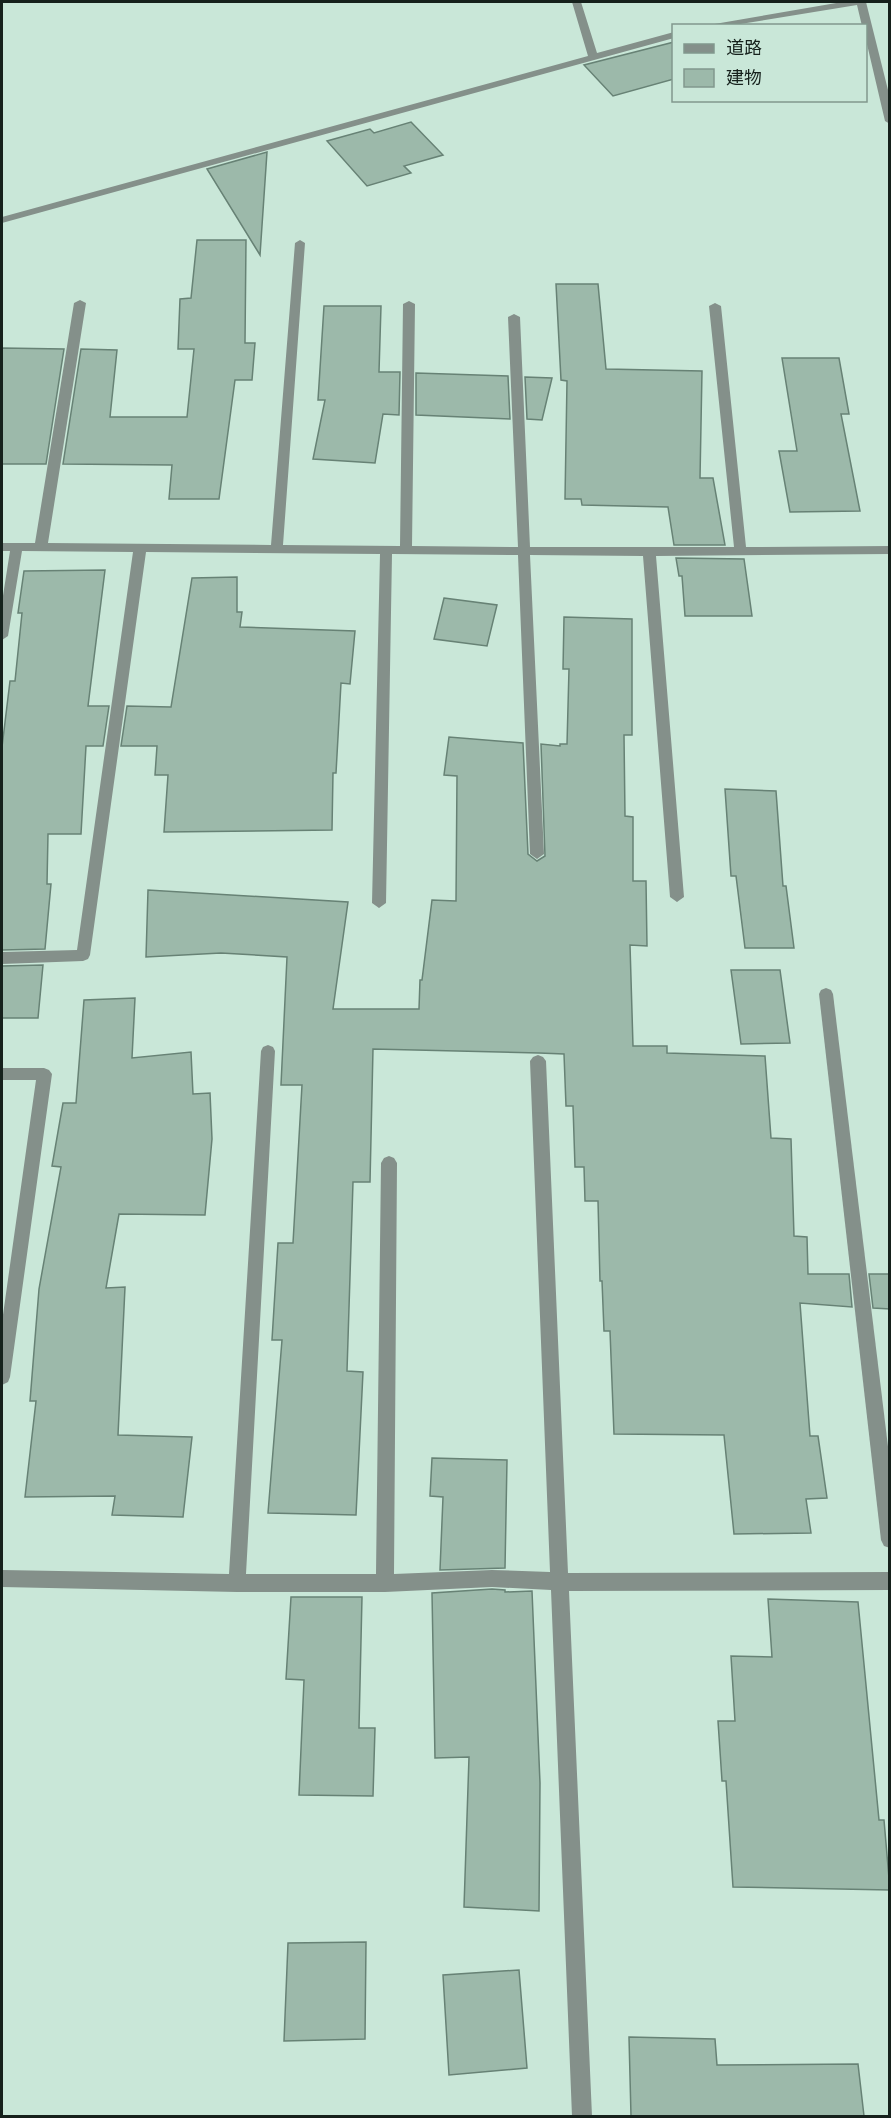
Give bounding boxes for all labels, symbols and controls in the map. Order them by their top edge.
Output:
legend [672,24,867,102]
text: 道路 [726,38,762,58]
text: 建物 [726,68,762,88]

